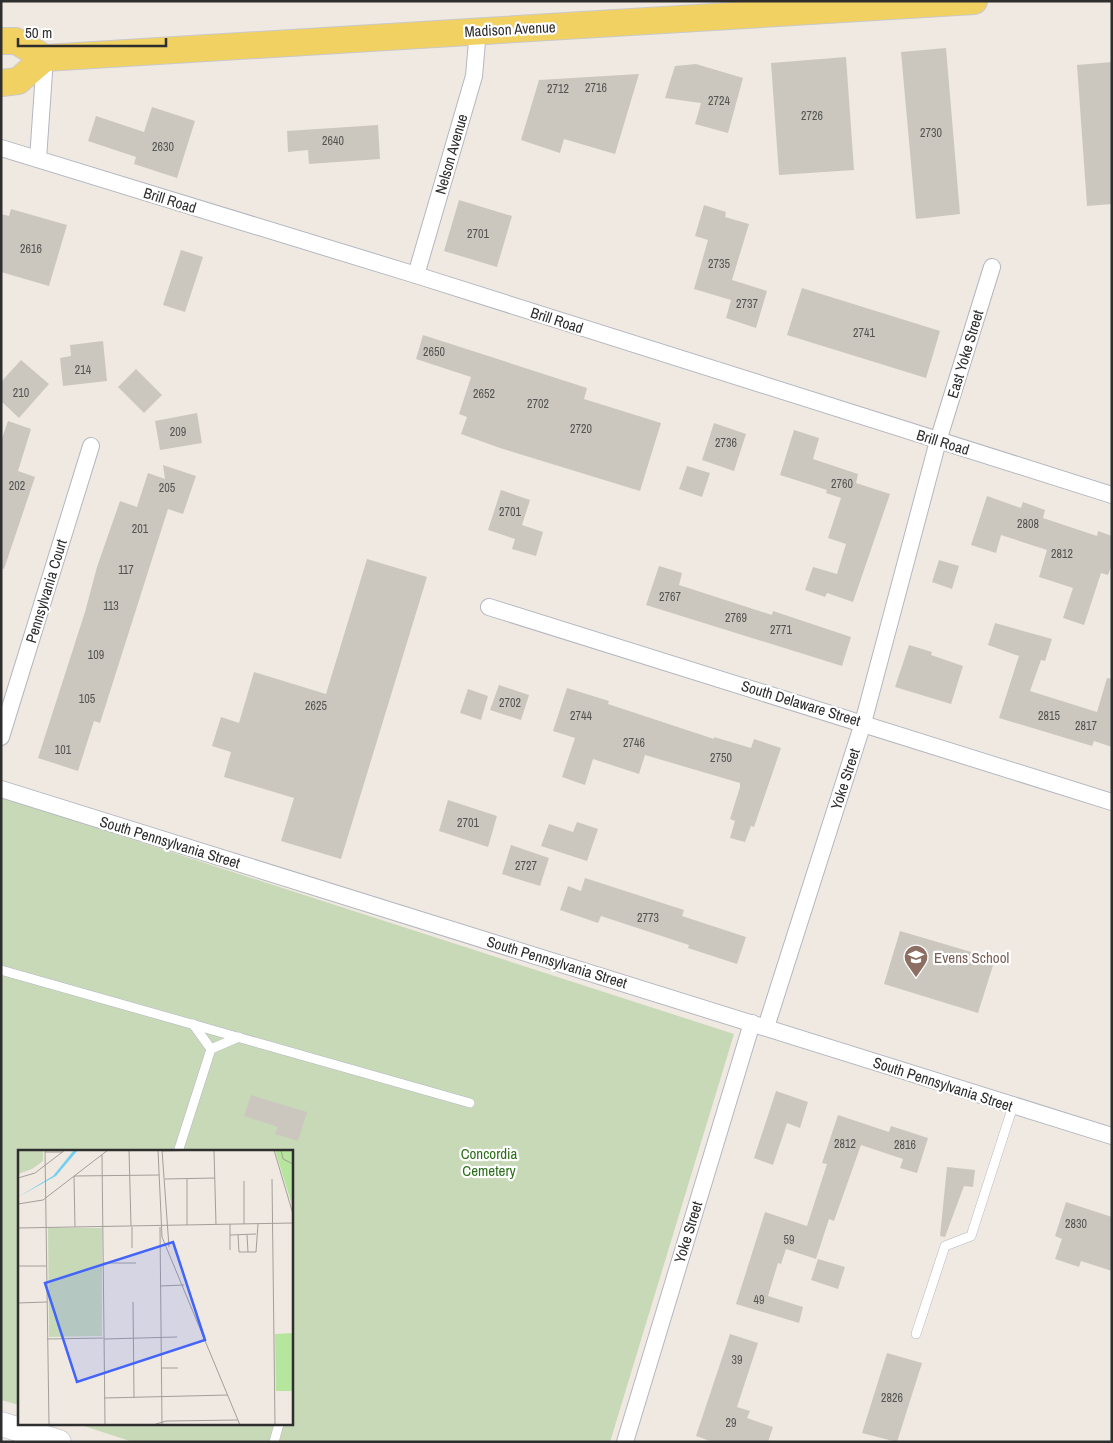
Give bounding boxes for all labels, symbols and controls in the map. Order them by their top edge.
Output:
scale bar [18,15,165,47]
street label: Madison Avenue [464,16,556,42]
text: 50 m [25,22,52,43]
house number: 2716 [585,80,607,96]
house number: 2712 [547,81,569,97]
house number: 2724 [708,93,730,109]
house number: 2726 [801,108,823,124]
street label: Nelson Avenue [430,111,473,197]
house number: 2730 [920,125,942,141]
house number: 2640 [322,133,344,149]
house number: 2630 [152,139,174,155]
street label: Brill Road [141,182,199,218]
house number: 2701 [467,226,489,242]
house number: 2616 [20,241,42,257]
house number: 2735 [708,256,730,272]
house number: 2737 [736,296,758,312]
street label: Brill Road [528,302,586,338]
street label: East Yoke Street [942,307,989,401]
house number: 2741 [853,325,875,341]
house number: 2650 [423,344,445,360]
house number: 214 [75,362,92,378]
house number: 210 [13,385,29,401]
house number: 2652 [473,386,495,402]
house number: 2702 [527,396,549,412]
house number: 2720 [570,421,592,437]
house number: 209 [170,424,186,440]
street label: Brill Road [914,424,972,460]
house number: 2736 [715,435,737,451]
house number: 2760 [831,476,853,492]
house number: 202 [9,478,25,494]
house number: 205 [159,480,176,496]
house number: 2701 [499,504,521,520]
house number: 2808 [1017,516,1039,532]
house number: 201 [132,521,149,537]
street label: Pennsylvania Court [20,536,72,645]
house number: 2812 [1051,546,1073,562]
house number: 117 [118,562,134,578]
house number: 2767 [659,589,681,605]
house number: 113 [103,598,119,614]
house number: 2769 [725,610,747,626]
house number: 2771 [770,622,792,638]
house number: 109 [88,647,104,663]
street label: South Delaware Street [739,675,864,731]
house number: 105 [79,691,96,707]
house number: 2702 [499,695,521,711]
house number: 2625 [305,698,327,714]
house number: 2744 [570,708,592,724]
house number: 2815 [1038,708,1060,724]
house number: 2817 [1075,718,1097,734]
house number: 2746 [623,735,645,751]
house number: 101 [55,742,72,758]
street label: Yoke Street [825,745,865,812]
house number: 2750 [710,750,732,766]
street label: South Pennsylvania Street [97,811,243,874]
house number: 2701 [457,815,479,831]
house number: 2727 [515,858,537,874]
house number: 2773 [637,910,659,926]
street label: South Pennsylvania Street [484,931,630,994]
school or university icon: Evens School [903,944,929,978]
place label: Evens School [934,947,1009,968]
street label: South Pennsylvania Street [870,1052,1016,1117]
house number: 2812 [834,1136,856,1152]
house number: 2816 [894,1137,916,1153]
park label: Concordia Cemetery [461,1143,518,1181]
inset map [18,1150,292,1426]
street label: Yoke Street [669,1198,707,1265]
house number: 2830 [1065,1216,1087,1232]
house number: 59 [784,1232,794,1248]
house number: 49 [754,1292,764,1308]
house number: 39 [732,1352,742,1368]
house number: 2826 [881,1390,903,1406]
house number: 29 [726,1415,736,1431]

